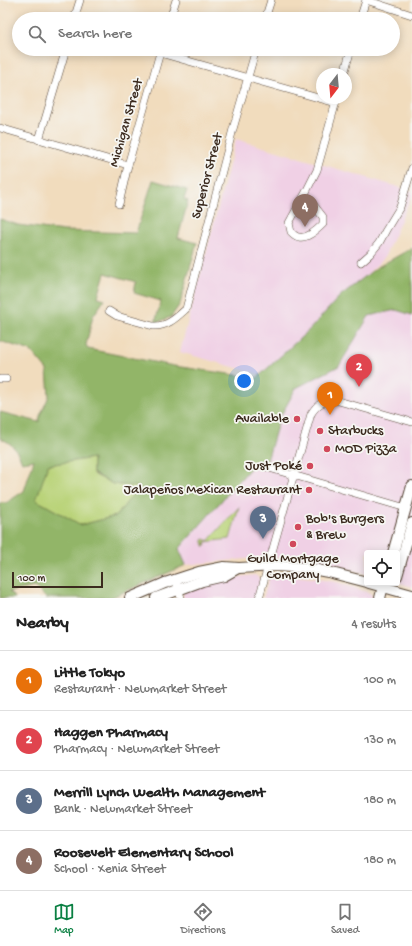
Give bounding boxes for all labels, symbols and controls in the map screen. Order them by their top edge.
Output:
search box [12,12,400,56]
icon: search [26,23,48,45]
text: Search here [58,25,132,43]
north arrow [316,68,352,104]
street label: Michigan Street [106,76,148,169]
street label: Superior Street [188,130,228,221]
pin: 4 [292,194,318,227]
pin: 2 [346,354,372,387]
your location [234,371,254,391]
pin: 1 [317,382,343,415]
place label: Available [235,411,290,428]
marker: Available [292,414,302,424]
place label: Starbucks [328,423,384,440]
marker: Starbucks [315,426,325,436]
place label: MOD Pizza [335,441,398,458]
marker: MOD Pizza [322,444,332,454]
place label: Just Poké [245,458,303,475]
marker: Just Poké [305,461,315,471]
place label: Jalapeños Mexican Restaurant [124,482,302,499]
marker: Jalapeños Mexican Restaurant [304,485,314,495]
pin: 3 [250,506,276,539]
place label: Bob's Burgers & Brew [305,511,385,544]
marker: Bob's Burgers & Brew [293,522,303,532]
marker: Guild Mortgage Company [288,539,298,549]
map controls [364,550,400,586]
button: locate [364,550,400,586]
place label: Guild Mortgage Company [247,551,340,584]
scale bar [12,570,103,589]
text: 100 m [18,573,45,585]
text: Nearby [16,614,69,634]
text: 4 results [352,617,396,632]
text: Little Tokyo [54,664,125,682]
text: 1 [26,673,32,688]
text: 100 m [364,673,396,688]
text: Restaurant · Newmarket Street [54,682,226,697]
text: Haggen Pharmacy [54,724,168,742]
text: 2 [26,733,32,748]
text: 130 m [364,733,396,748]
text: Pharmacy · Newmarket Street [54,742,219,757]
text: Merrill Lynch Wealth Management [54,784,265,802]
text: 3 [26,793,32,808]
text: 180 m [364,793,396,808]
text: Bank · Newmarket Street [54,802,192,817]
text: Roosevelt Elementary School [54,844,234,862]
text: 4 [26,853,32,868]
text: 180 m [364,853,396,868]
text: School · Xenia Street [54,862,166,877]
tab: Map [53,901,75,937]
tab: Directions [181,901,225,937]
tab: Saved [331,901,359,937]

